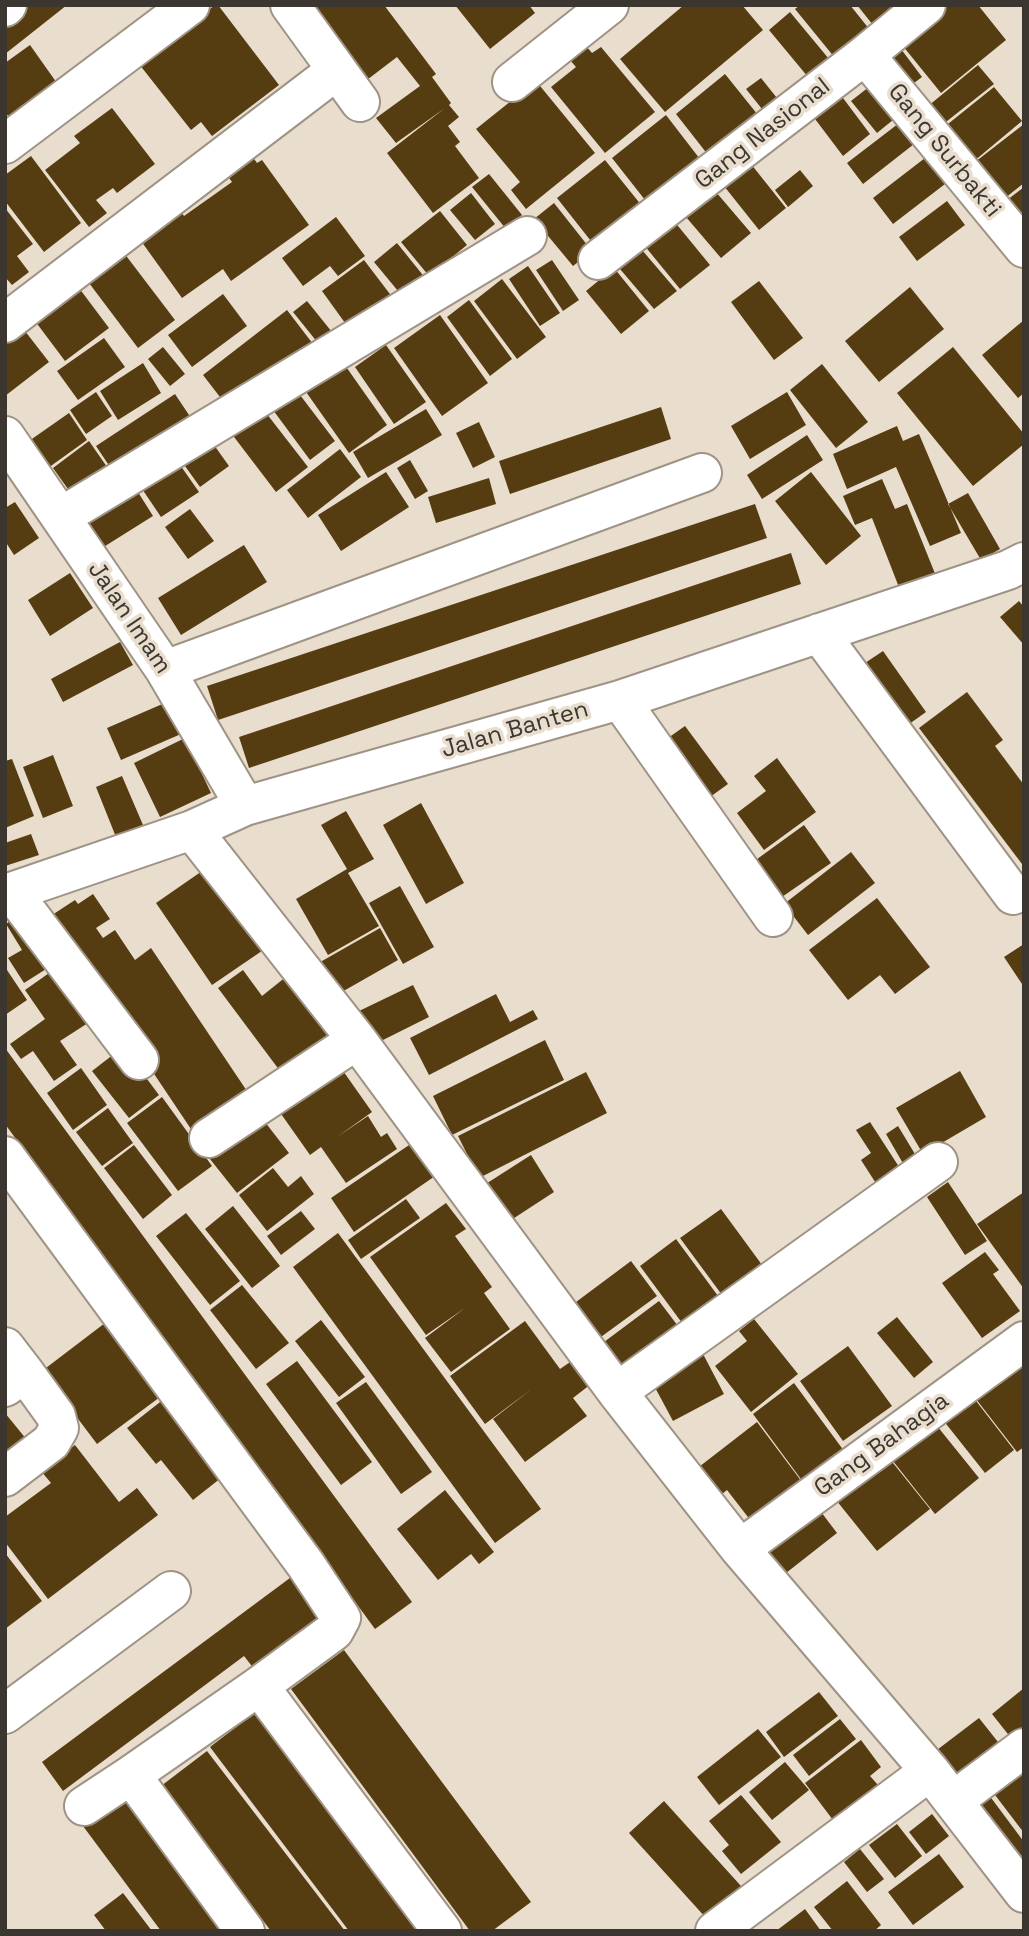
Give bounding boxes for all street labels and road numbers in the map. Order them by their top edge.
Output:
street label: Gang Nasional [690,72,836,196]
street label: Gang Surbakti [881,78,1007,224]
street label: Jalan Imam [81,556,177,680]
street label: Jalan Banten [438,695,592,765]
street label: Gang Bahagia [809,1387,955,1503]

